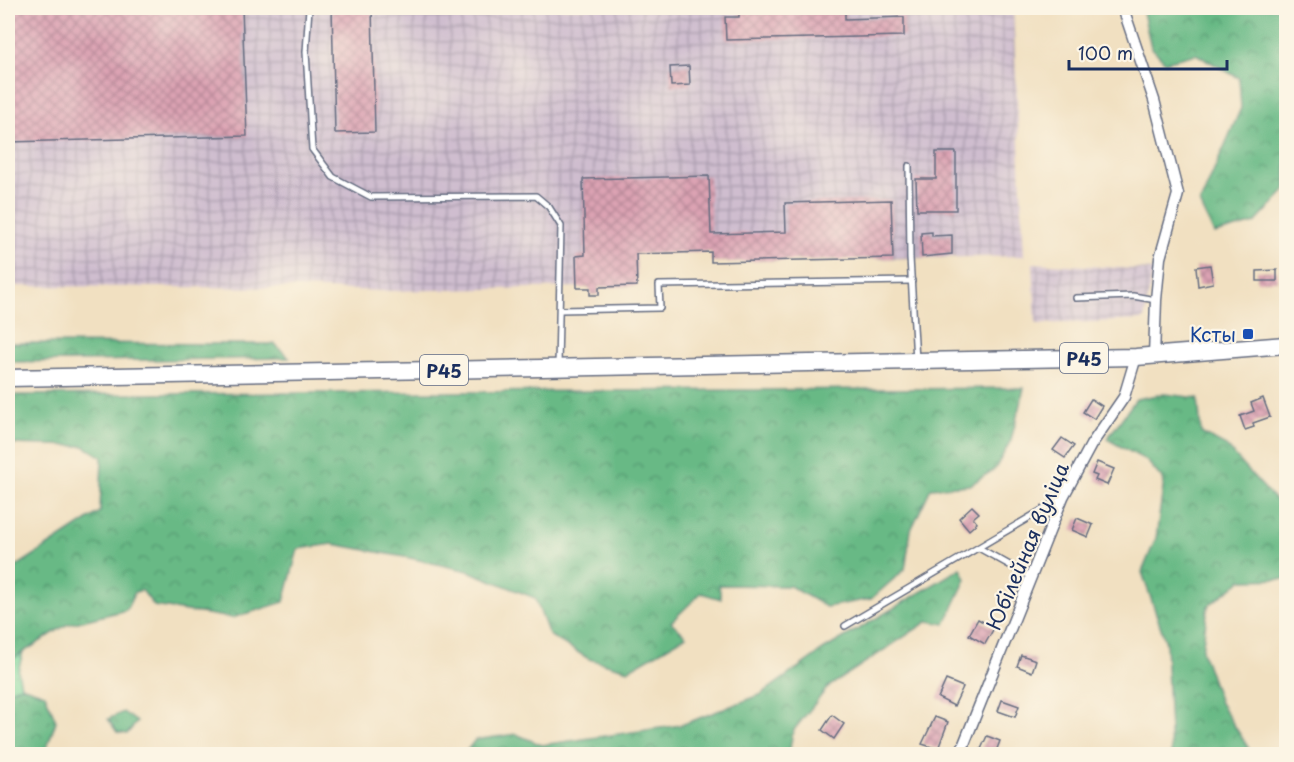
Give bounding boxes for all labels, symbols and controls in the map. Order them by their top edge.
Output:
scale bar [1069,33,1226,71]
text: 100 m [1078,39,1133,66]
place label: Ксты [1190,319,1236,349]
marker: Ксты [1241,327,1255,341]
road number: Р45 [1060,343,1108,373]
road number: Р45 [420,355,468,385]
street label: Юбілейная вуліца [978,457,1076,634]

